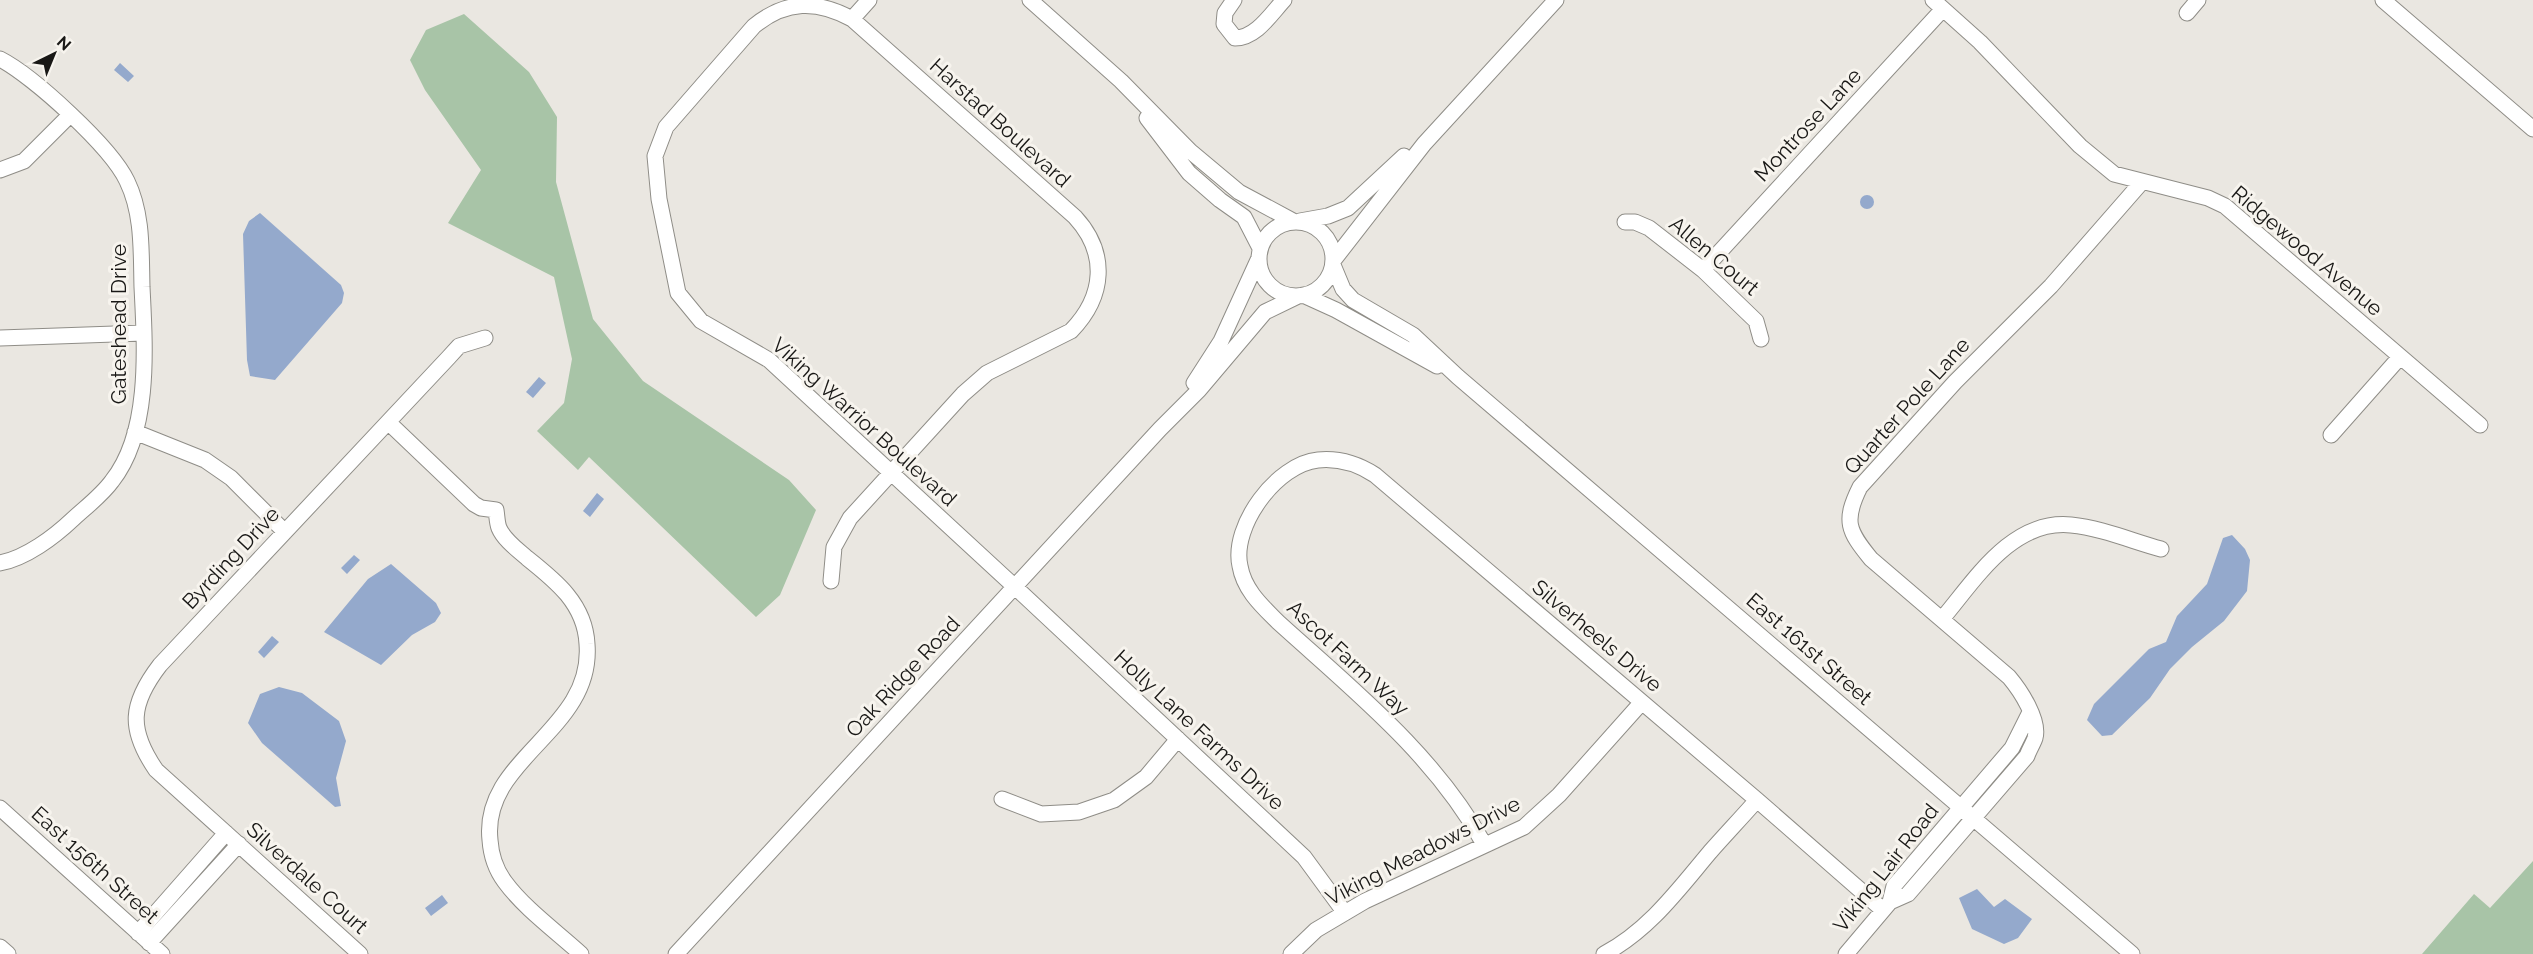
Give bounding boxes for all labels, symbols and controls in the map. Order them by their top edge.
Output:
north arrow [24,24,84,84]
text: N [53,32,75,55]
street label: Harstad Boulevard [925,53,1076,192]
street label: Montrose Lane [1749,63,1866,186]
street label: Ridgewood Avenue [2227,180,2388,321]
street label: Allen Court [1664,211,1764,300]
street label: Gateshead Drive [106,244,131,404]
street label: Viking Warrior Boulevard [767,332,962,511]
street label: Quarter Pole Lane [1839,332,1975,479]
street label: Byrding Drive [177,501,284,614]
street label: Silverheels Drive [1527,574,1667,697]
street label: East 161st Street [1741,587,1877,710]
street label: Ascot Farm Way [1282,595,1414,720]
street label: Oak Ridge Road [840,611,965,742]
street label: Holly Lane Farms Drive [1109,644,1290,815]
street label: Viking Meadows Drive [1321,791,1524,910]
street label: Viking Lair Road [1828,799,1943,937]
street label: East 156th Street [27,801,164,928]
street label: Silverdale Court [242,817,373,939]

